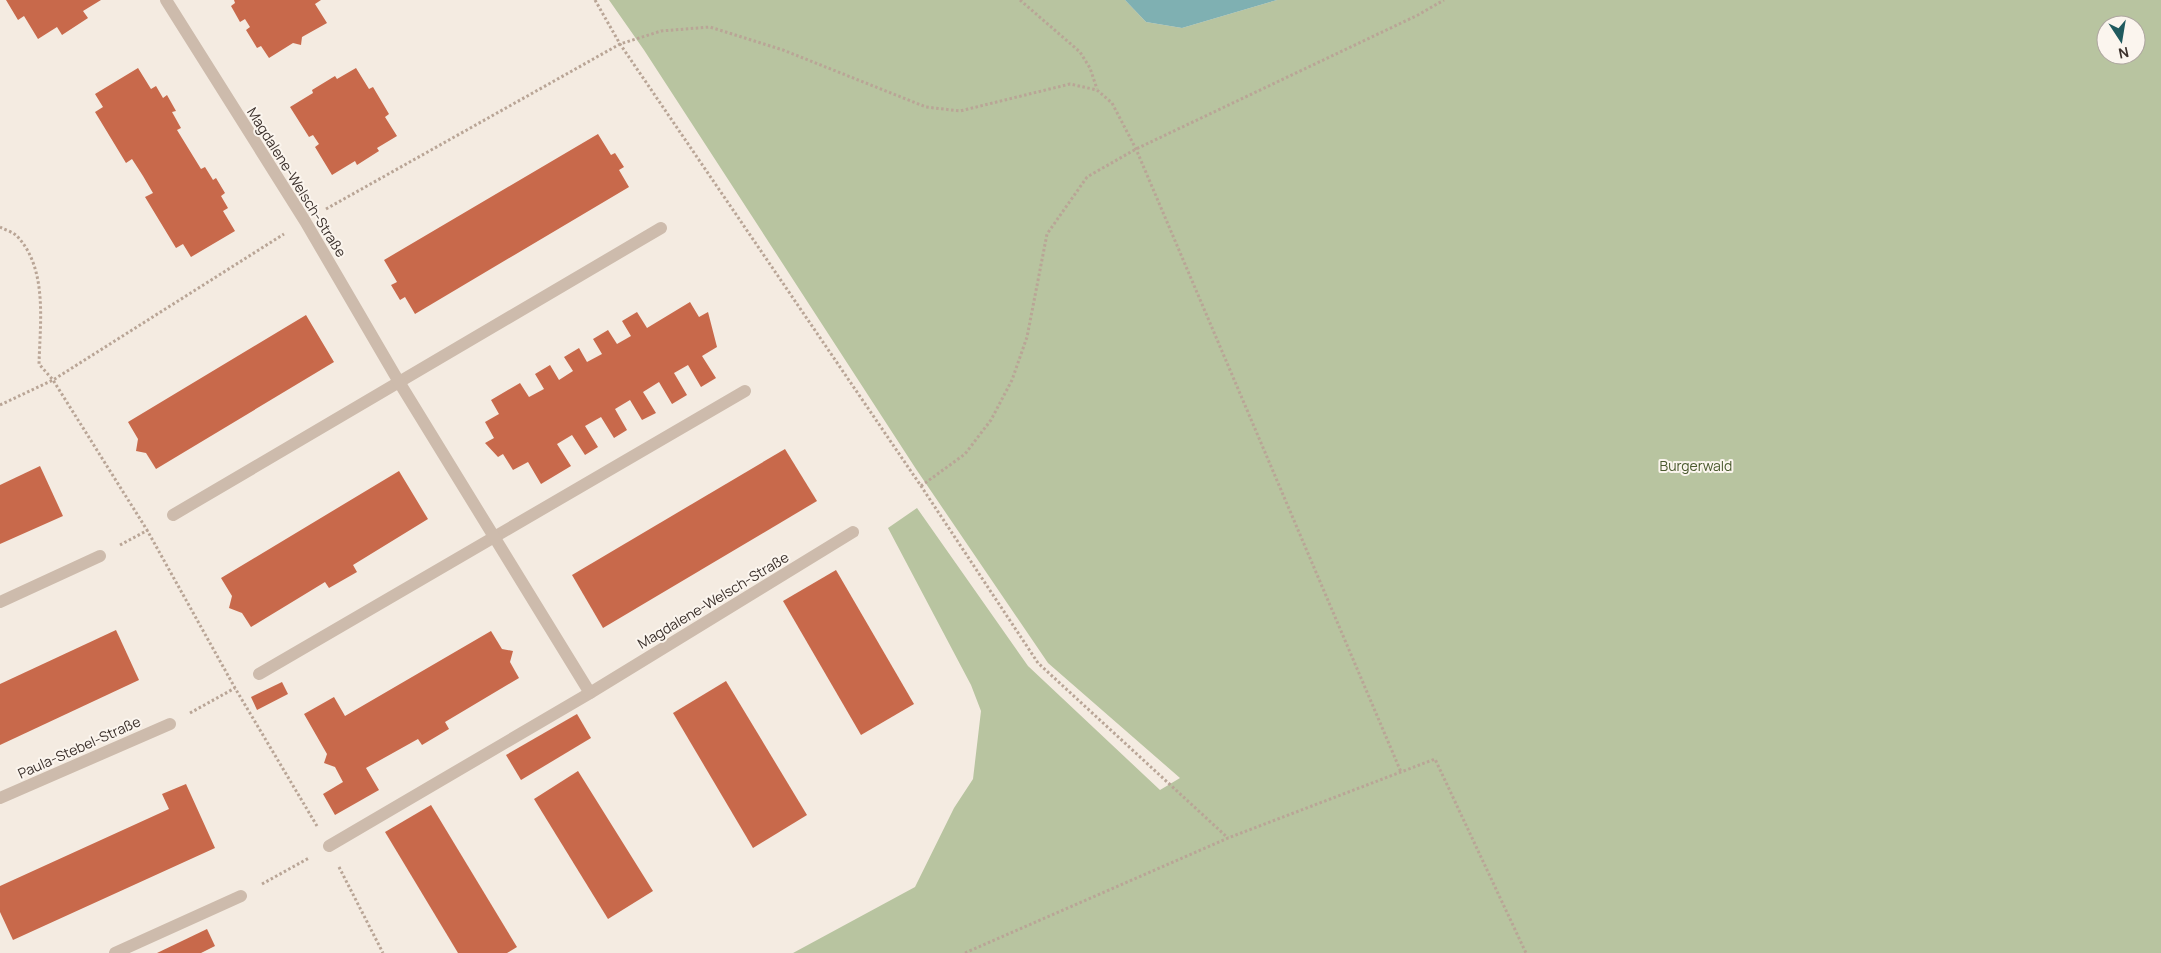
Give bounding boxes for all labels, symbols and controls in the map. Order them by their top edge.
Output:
north arrow [2096,15,2146,65]
text: N [2117,43,2131,64]
street label: Magdalene-Welsch-Straße [243,104,351,260]
park label: Burgerwald [1660,456,1732,475]
street label: Magdalene-Welsch-Straße [634,547,792,653]
street label: Paula-Stebel-Straße [15,711,143,783]

